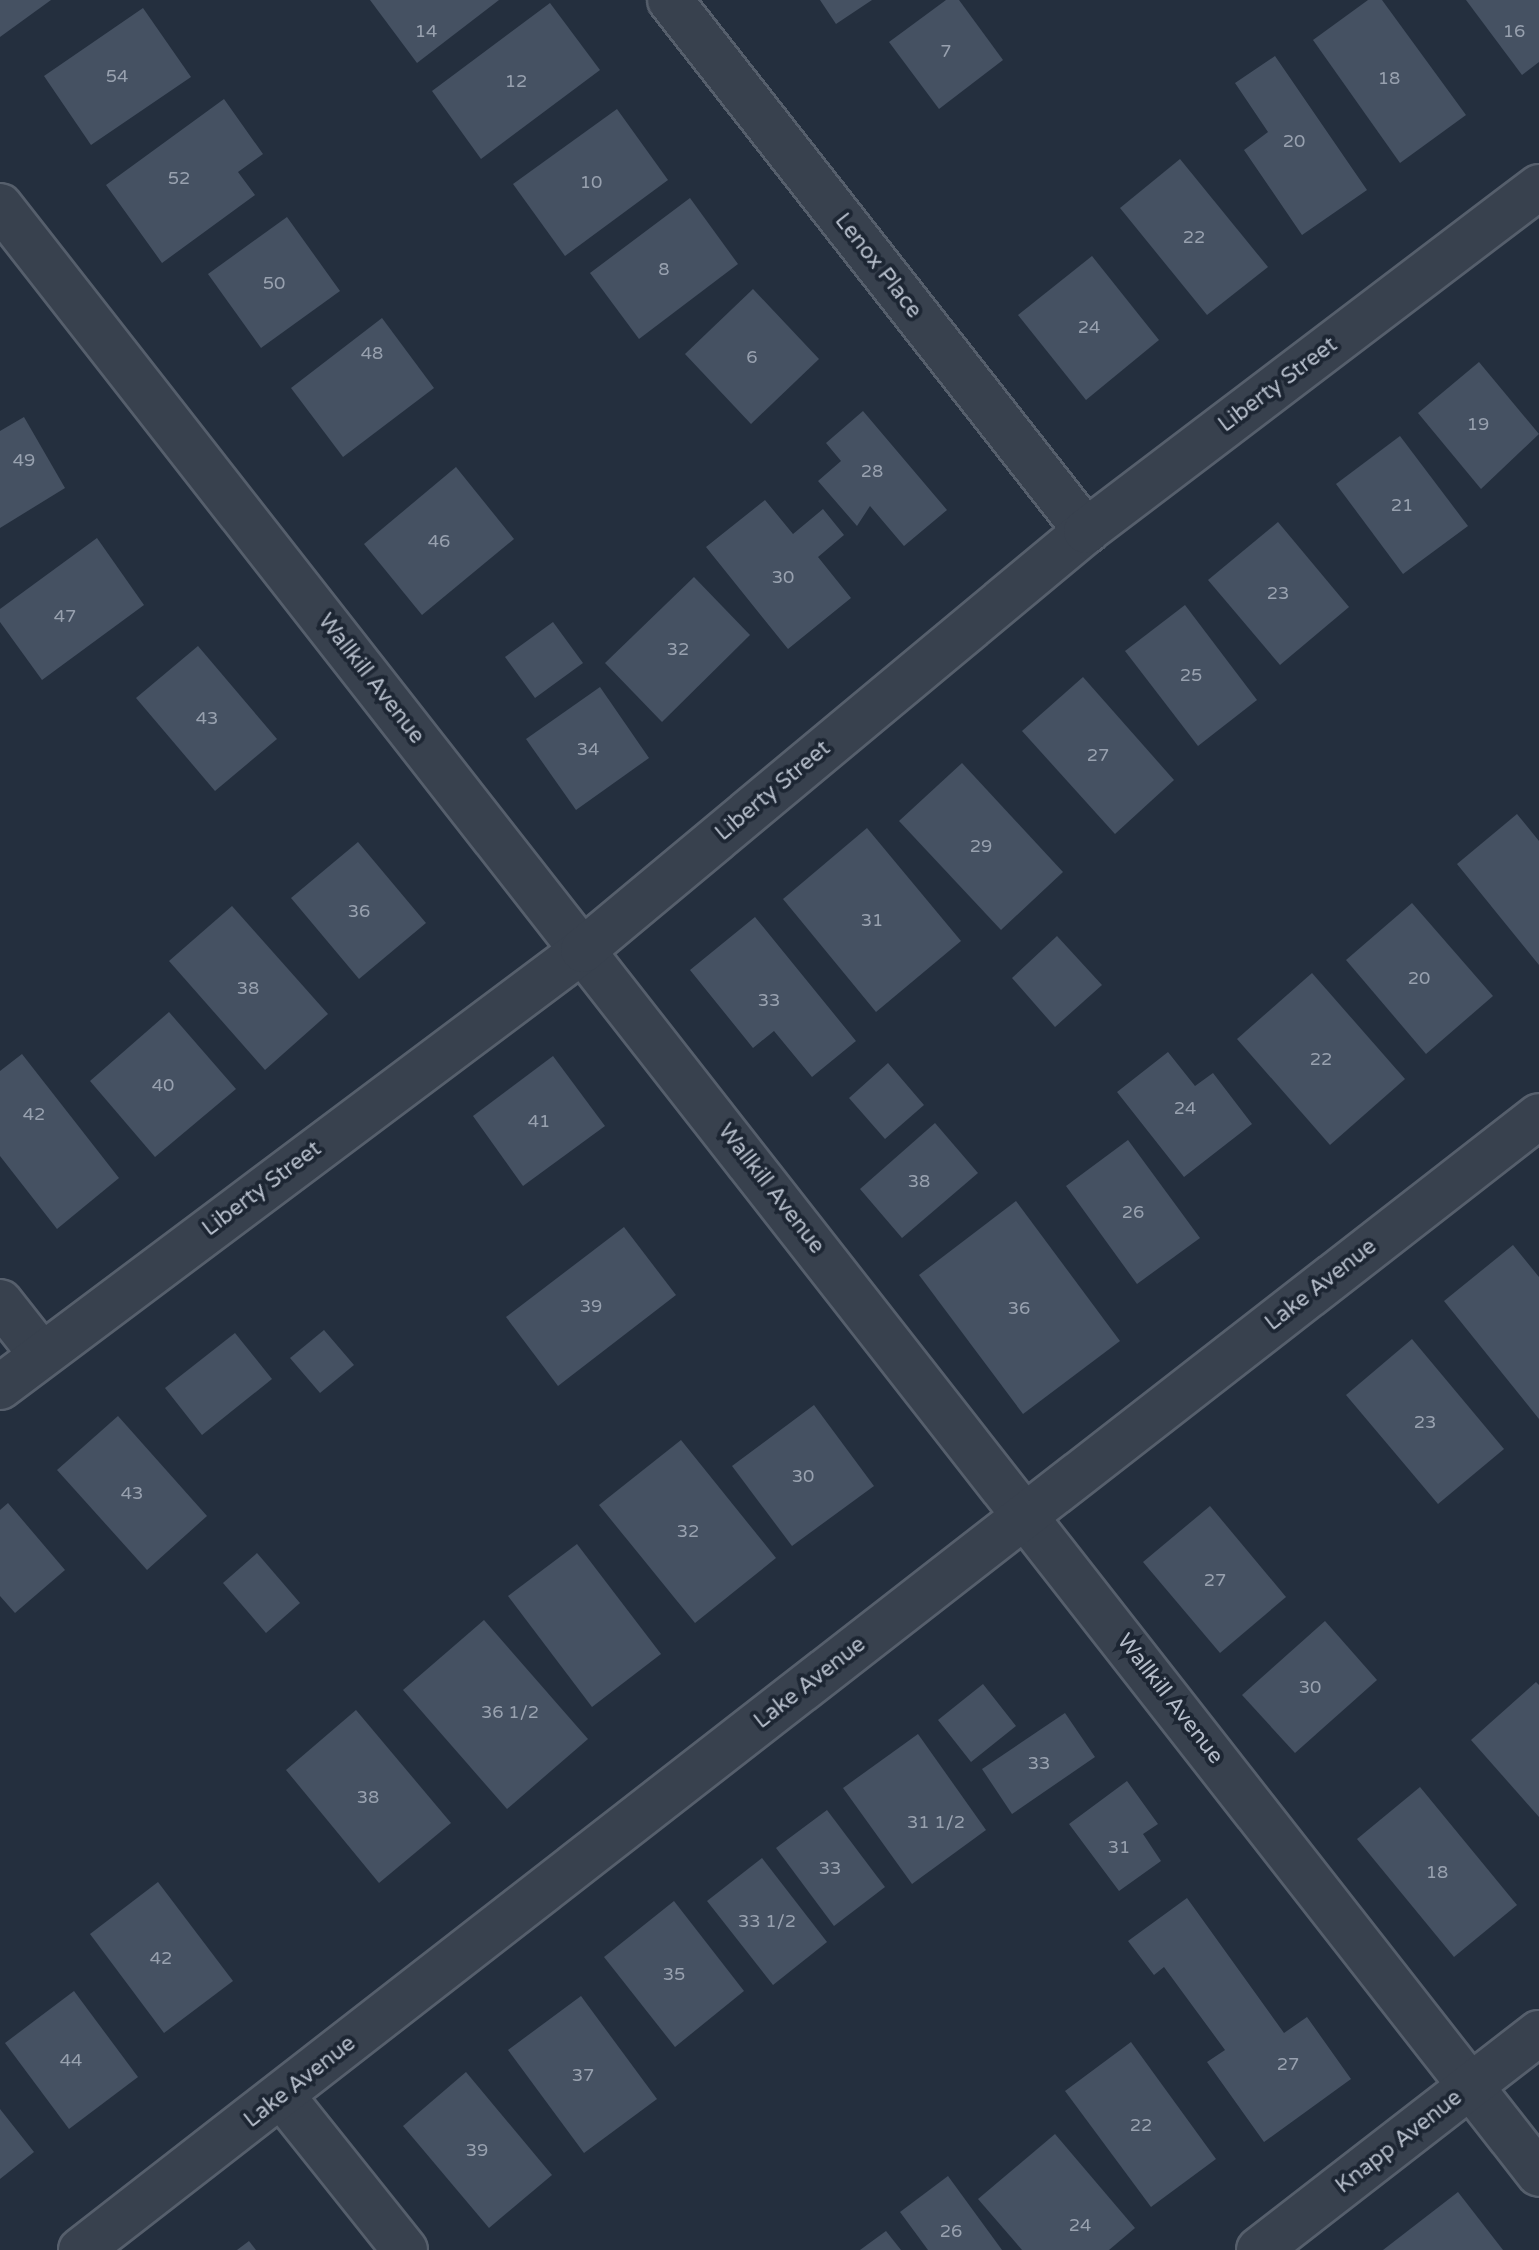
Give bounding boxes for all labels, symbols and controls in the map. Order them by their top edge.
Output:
house number: 14 [415,20,437,42]
house number: 16 [1503,20,1525,42]
house number: 7 [940,40,952,62]
house number: 54 [106,65,128,87]
house number: 18 [1378,67,1400,89]
house number: 12 [505,70,527,92]
house number: 20 [1283,130,1305,152]
house number: 52 [168,167,190,189]
house number: 10 [580,171,602,193]
street label: Lenox Place [829,208,927,324]
house number: 22 [1183,226,1205,248]
house number: 8 [658,258,670,280]
house number: 50 [263,272,285,294]
house number: 24 [1078,316,1100,338]
street label: Liberty Street [1214,332,1342,438]
house number: 48 [361,342,383,364]
house number: 6 [746,346,758,368]
house number: 19 [1467,413,1489,435]
house number: 49 [13,449,35,471]
house number: 28 [861,460,883,482]
house number: 21 [1391,494,1413,516]
house number: 46 [428,530,450,552]
house number: 30 [772,566,794,588]
house number: 23 [1267,582,1289,604]
house number: 47 [54,605,76,627]
street label: Wallkill Avenue [312,609,430,749]
house number: 32 [667,638,689,660]
house number: 25 [1180,664,1202,686]
house number: 43 [196,707,218,729]
street label: Liberty Street [710,735,836,847]
house number: 34 [577,738,599,760]
house number: 27 [1087,744,1109,766]
house number: 29 [970,835,992,857]
house number: 36 [348,900,370,922]
house number: 31 [861,909,883,931]
house number: 20 [1408,967,1430,989]
house number: 38 [237,977,259,999]
house number: 33 [758,989,780,1011]
house number: 22 [1310,1048,1332,1070]
house number: 40 [152,1074,174,1096]
house number: 24 [1174,1097,1196,1119]
house number: 42 [23,1103,45,1125]
house number: 41 [528,1110,550,1132]
street label: Wallkill Avenue [712,1119,830,1259]
street label: Liberty Street [198,1136,326,1242]
house number: 38 [908,1170,930,1192]
house number: 26 [1122,1201,1144,1223]
street label: Lake Avenue [1260,1233,1382,1337]
house number: 39 [580,1295,602,1317]
house number: 36 [1008,1297,1030,1319]
house number: 23 [1414,1411,1436,1433]
house number: 30 [792,1465,814,1487]
house number: 43 [121,1482,143,1504]
house number: 32 [677,1520,699,1542]
house number: 27 [1204,1569,1226,1591]
street label: Wallkill Avenue [1111,1629,1229,1769]
street label: Lake Avenue [749,1631,871,1735]
house number: 30 [1299,1676,1321,1698]
house number: 36 1/2 [481,1701,539,1723]
house number: 33 [1028,1752,1050,1774]
house number: 38 [357,1786,379,1808]
house number: 31 1/2 [907,1811,965,1833]
house number: 31 [1108,1836,1130,1858]
house number: 33 [819,1857,841,1879]
house number: 18 [1426,1861,1448,1883]
house number: 33 1/2 [738,1910,796,1932]
house number: 42 [150,1947,172,1969]
house number: 35 [663,1963,685,1985]
street label: Lake Avenue [239,2030,361,2134]
house number: 44 [60,2049,82,2071]
house number: 27 [1277,2053,1299,2075]
house number: 37 [572,2064,594,2086]
street label: Knapp Avenue [1331,2085,1467,2199]
house number: 22 [1130,2114,1152,2136]
house number: 39 [466,2139,488,2161]
house number: 24 [1069,2214,1091,2236]
house number: 26 [940,2220,962,2242]

